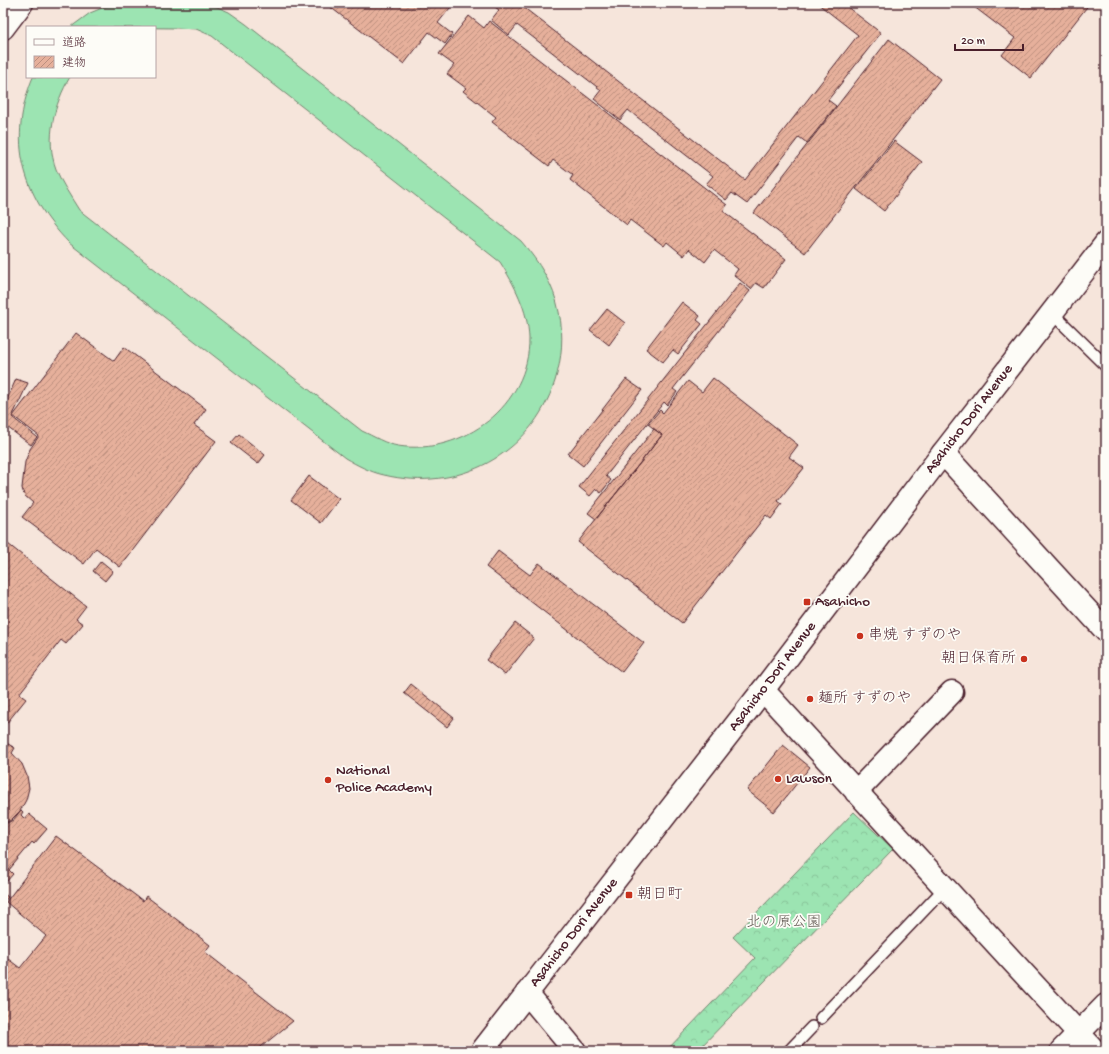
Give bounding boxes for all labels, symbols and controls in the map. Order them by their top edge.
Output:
legend [26,26,156,78]
scale bar [955,26,1023,52]
text: 20 m [961,35,986,49]
text: 道路 [62,36,86,51]
text: 建物 [62,56,86,71]
street label: Asahicho Dori Avenue [921,361,1017,477]
place label: Asahicho [815,593,870,611]
marker: Asahicho [802,597,812,607]
street label: Asahicho Dori Avenue [725,618,821,735]
place label: 串焼 すずのや [868,626,962,645]
marker: 串焼 すずのや [855,631,865,641]
place label: 朝日保育所 [941,649,1016,668]
marker: 朝日保育所 [1019,654,1029,664]
place label: 麺所 すずのや [818,690,912,708]
marker: 麺所 すずのや [805,694,815,704]
place label: National Police Academy [335,762,432,797]
place label: Lawson [786,770,832,788]
marker: Lawson [773,774,783,784]
marker: National Police Academy [323,775,333,785]
street label: Asahicho Dori Avenue [526,874,622,991]
place label: 朝日町 [637,886,683,904]
marker: 朝日町 [624,890,634,900]
park label: 北の原公園 [746,914,822,932]

